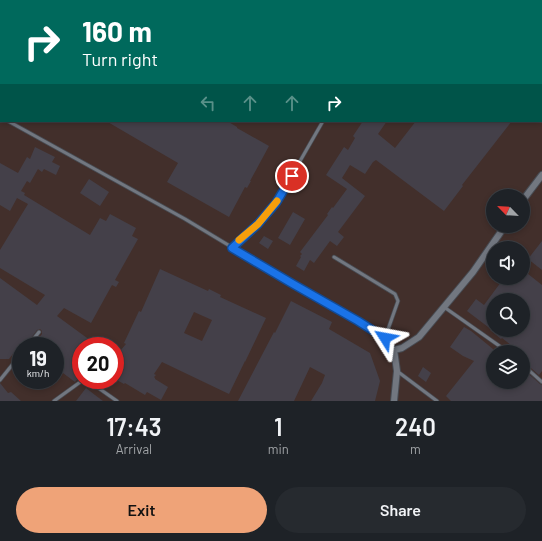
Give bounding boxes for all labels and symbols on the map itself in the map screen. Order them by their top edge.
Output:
pin [275,159,309,193]
north arrow [486,189,530,233]
position arrow [364,317,406,359]
speed limit sign: 20 [72,337,124,389]

